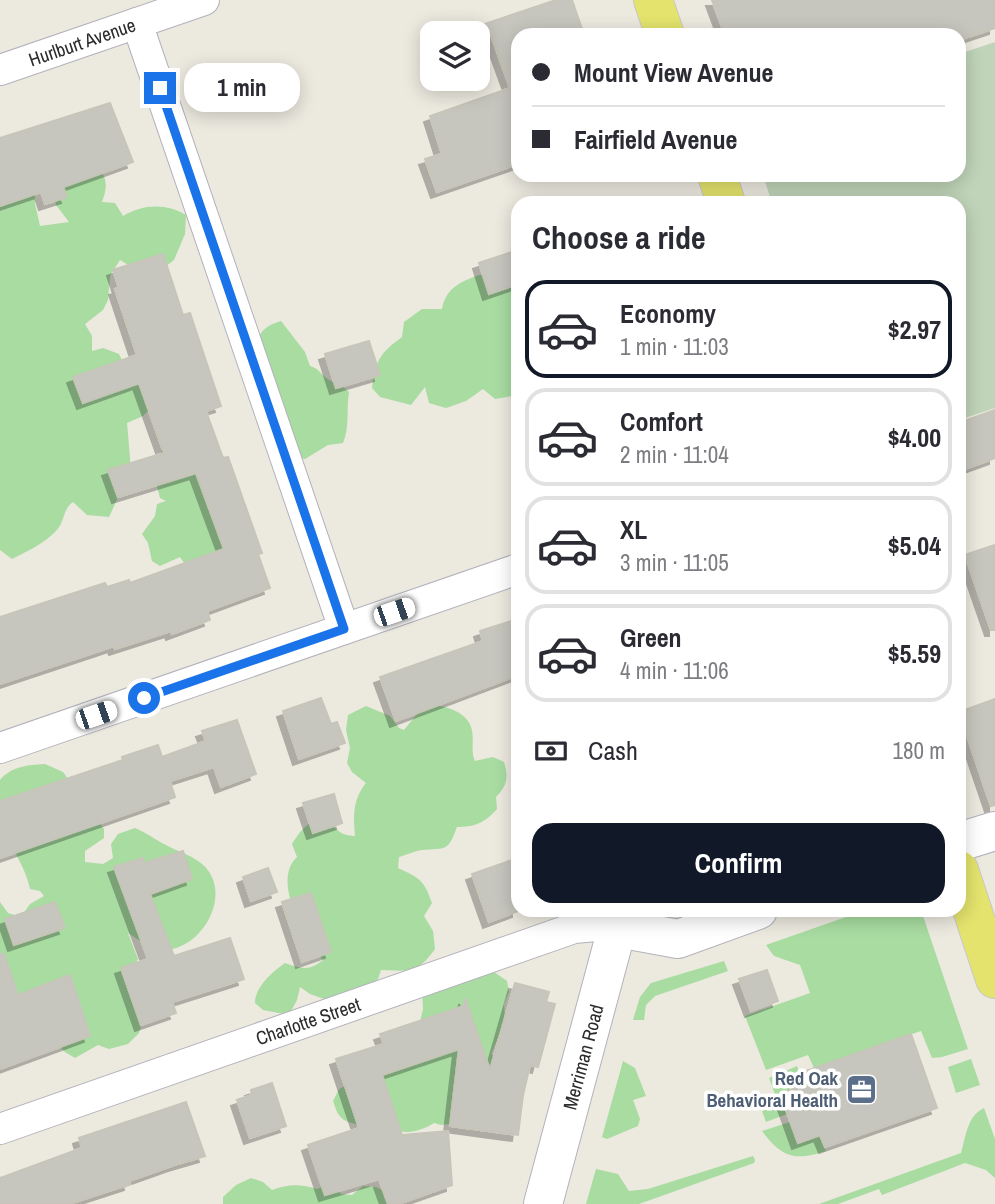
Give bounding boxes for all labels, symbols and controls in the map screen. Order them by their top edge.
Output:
street label: Hurlburt Avenue [25,12,139,72]
map controls [420,21,490,91]
button: layers [420,21,490,91]
text: Mount View Avenue [574,55,773,90]
callout: 1 min [184,64,300,112]
route end [144,72,176,104]
text: 1 min [217,72,267,103]
text: Fairfield Avenue [574,122,737,157]
text: Choose a ride [532,216,706,259]
text: Economy [620,296,716,331]
icon: car [536,298,599,361]
text: $2.97 [888,312,941,347]
text: 1 min · 11:03 [620,331,729,362]
text: Comfort [620,404,703,439]
icon: car [536,406,599,469]
text: $4.00 [888,420,941,455]
text: 2 min · 11:04 [620,439,729,470]
text: XL [620,512,647,547]
icon: car [536,514,599,577]
text: $5.04 [888,528,941,563]
text: 3 min · 11:05 [620,547,729,578]
car [371,595,418,629]
text: Green [620,620,682,655]
icon: car [536,622,599,685]
text: $5.59 [888,636,941,671]
text: 4 min · 11:06 [620,655,729,686]
route start [128,682,160,714]
car [73,698,120,732]
icon: cash [532,732,570,770]
text: Cash [588,733,638,768]
text: 180 m [893,735,945,766]
button: Confirm [532,823,945,903]
street label: Charlotte Street [252,991,364,1051]
street label: Merriman Road [556,1001,610,1113]
place label: Red Oak Behavioral Health [706,1065,838,1113]
office icon: Red Oak Behavioral Health [844,1072,878,1106]

